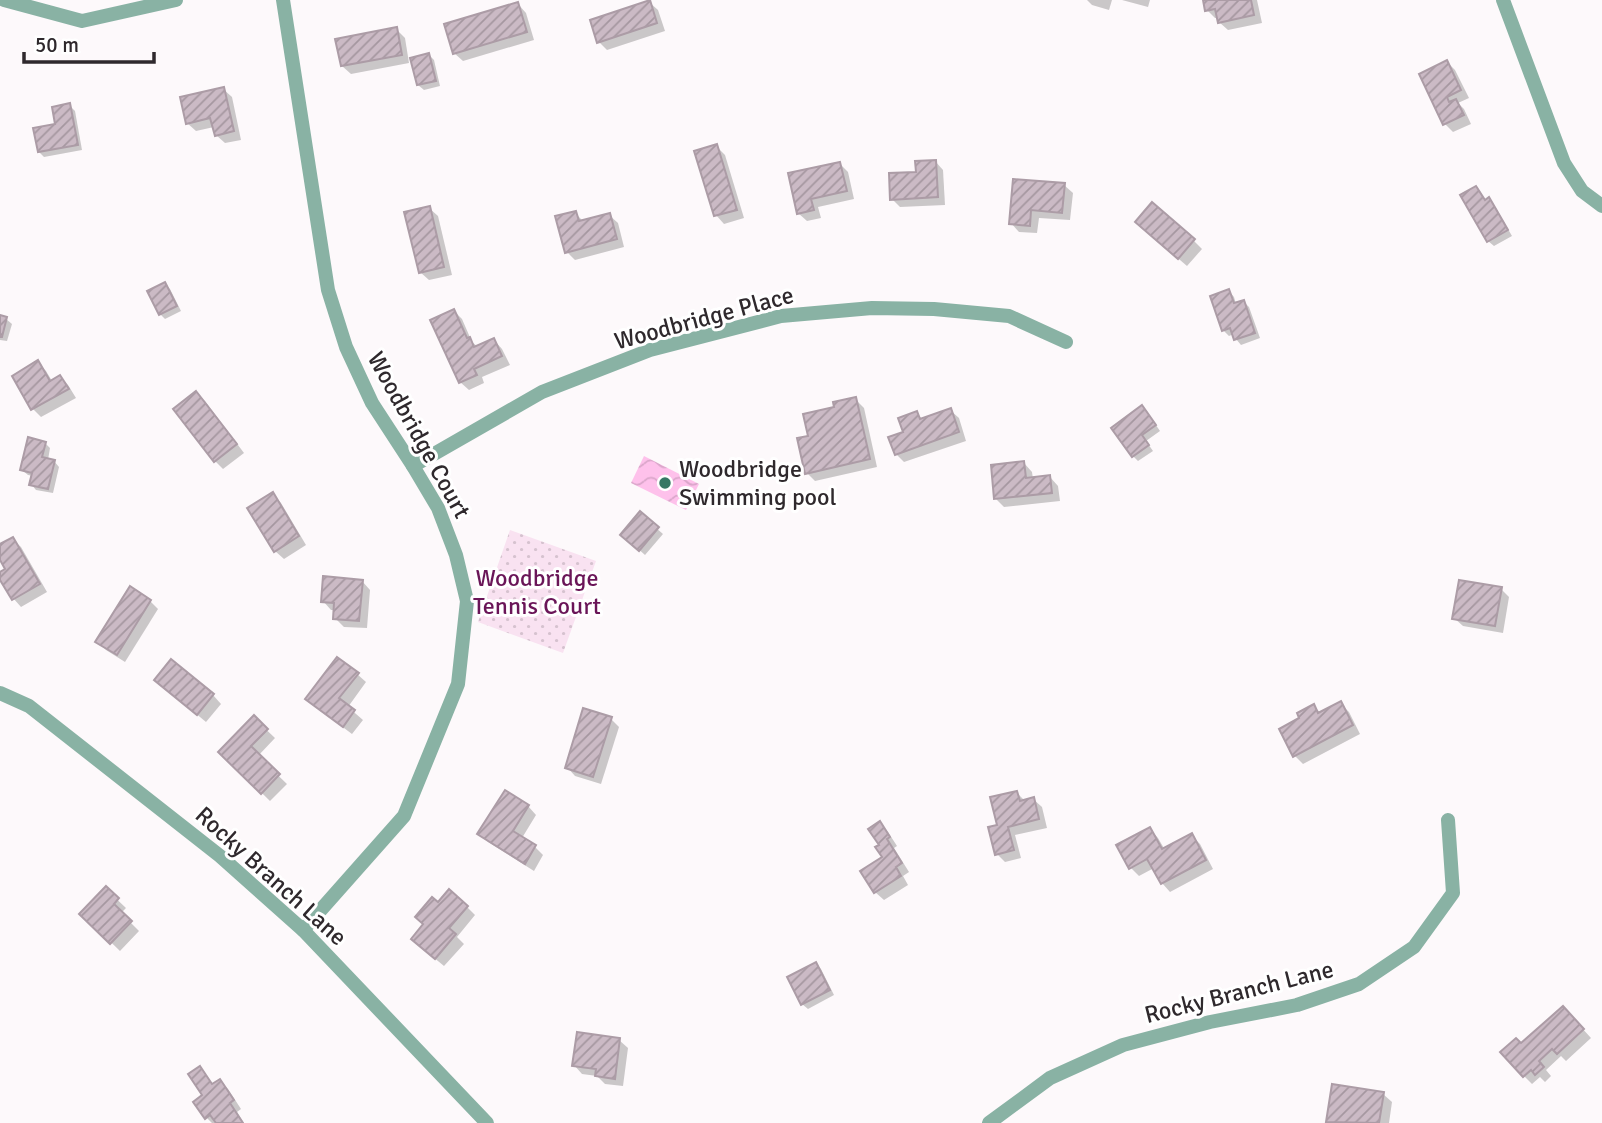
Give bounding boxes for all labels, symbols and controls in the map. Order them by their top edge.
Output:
scale bar [24,21,154,65]
text: 50 m [35,32,79,58]
street label: Woodbridge Place [611,280,797,356]
street label: Woodbridge Court [361,346,477,524]
place label: Woodbridge Swimming pool [679,454,837,512]
marker: Woodbridge Swimming pool [657,475,673,491]
park label: Woodbridge Tennis Court [473,563,601,621]
street label: Rocky Branch Lane [189,800,353,952]
street label: Rocky Branch Lane [1141,954,1337,1030]

